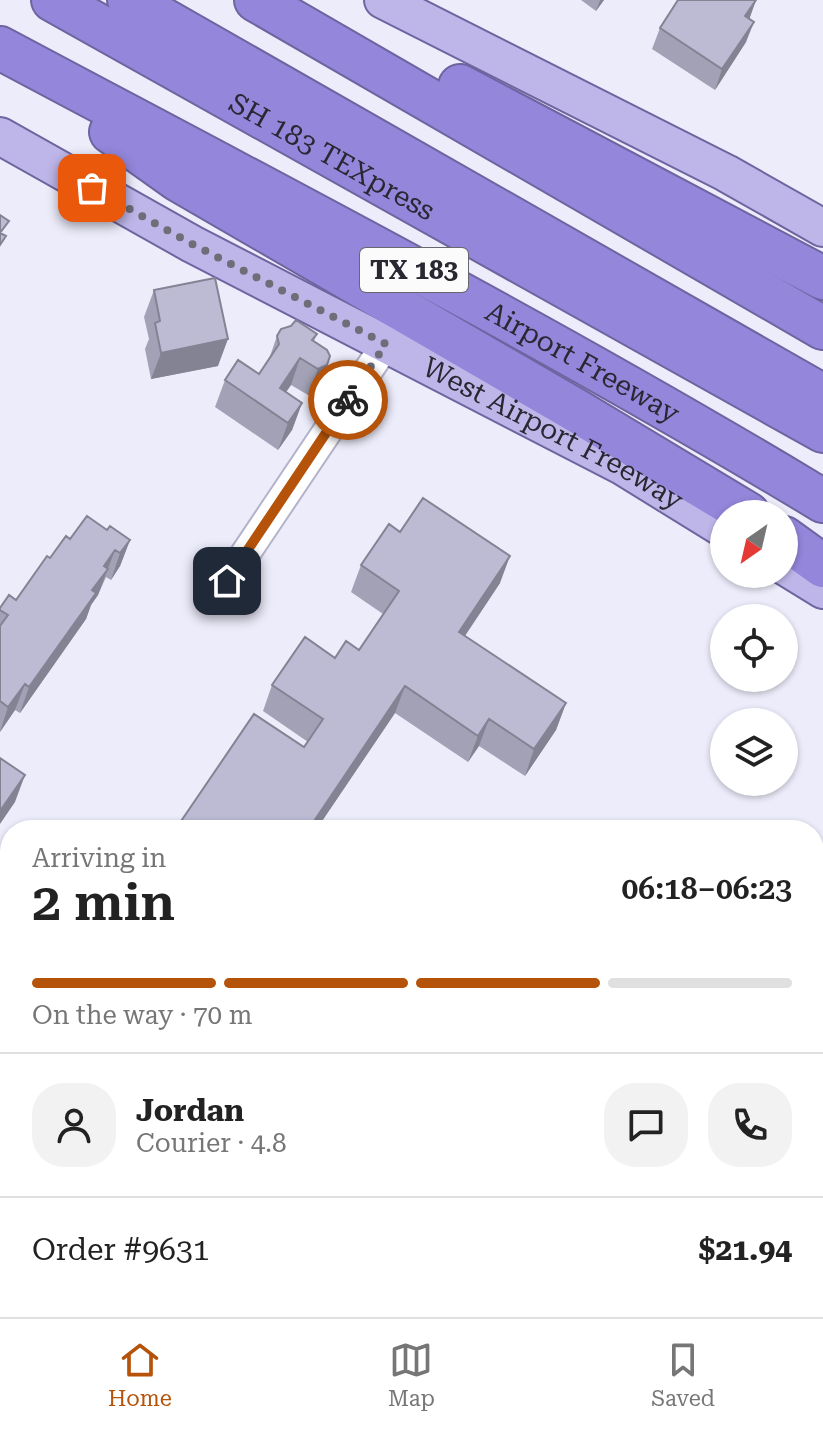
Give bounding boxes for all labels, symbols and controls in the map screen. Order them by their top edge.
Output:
street label: SH 183 TEXpress [224,86,441,227]
pin [58,154,126,222]
icon: bag [70,166,114,210]
road number: TX 183 [360,248,468,292]
street label: Airport Freeway [480,294,686,430]
street label: West Airport Freeway [418,350,690,517]
courier [308,360,388,440]
icon: bike [326,378,370,422]
north arrow [710,500,798,588]
map controls [710,500,798,796]
pin [193,547,261,615]
icon: home [205,559,249,603]
button: locate [710,604,798,692]
button: layers [710,708,798,796]
text: Arriving in [32,843,166,873]
text: 06:18–06:23 [622,871,792,906]
text: 2 min [32,872,175,933]
text: On the way · 70 m [32,1000,252,1030]
button: person [32,1083,116,1167]
button: chat [604,1083,688,1167]
button: phone [708,1083,792,1167]
text: Jordan [136,1093,244,1128]
text: Courier · 4.8 [136,1128,286,1158]
text: Order #9631 [32,1232,210,1267]
text: $21.94 [699,1232,792,1267]
tab: Home [108,1338,172,1411]
tab: Map [388,1338,435,1411]
tab: Saved [651,1338,715,1411]

